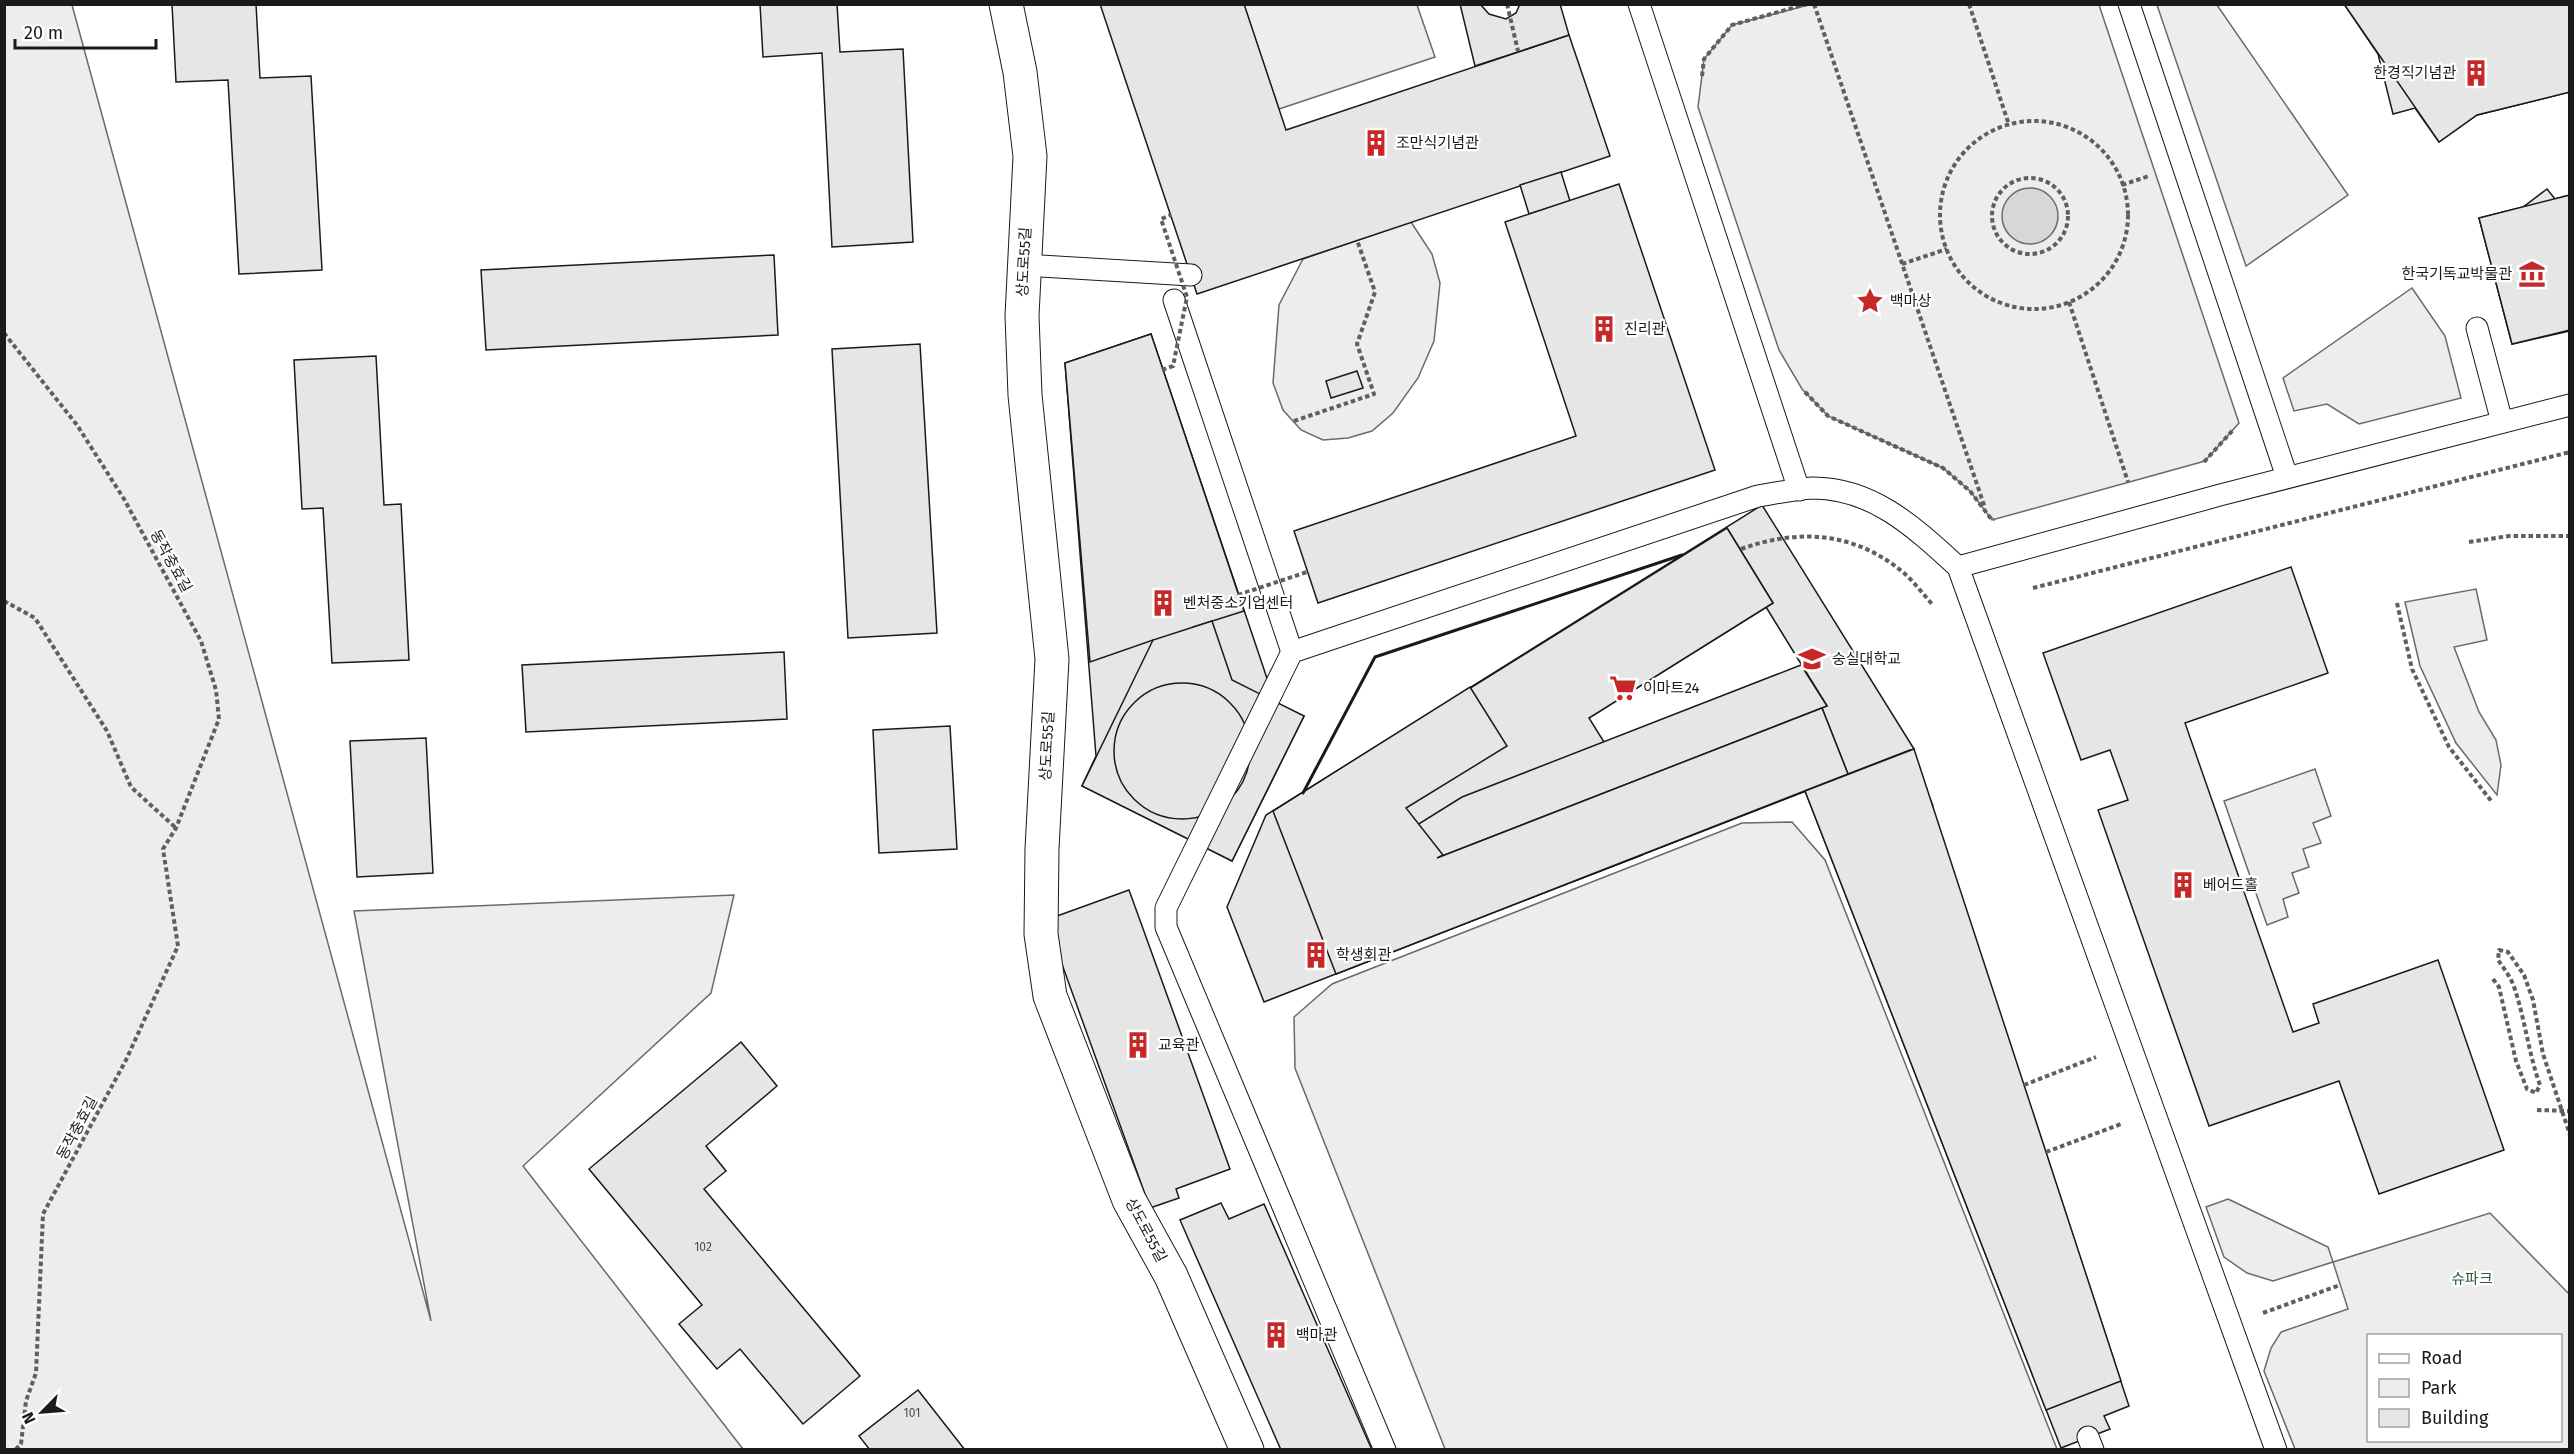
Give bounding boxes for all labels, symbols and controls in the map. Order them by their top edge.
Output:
scale bar [15,12,156,50]
text: 20 m [24,22,63,44]
building icon: 한경직기념관 [2461,58,2491,88]
place label: 한경직기념관 [2373,64,2456,82]
building icon: 조만식기념관 [1361,128,1391,158]
place label: 조만식기념관 [1396,134,1479,152]
street label: 상도로55길 [1013,226,1035,298]
museum icon: 한국기독교박물관 [2517,259,2547,289]
place label: 한국기독교박물관 [2402,265,2512,283]
place icon: 백마상 [1855,286,1885,316]
place label: 백마상 [1890,292,1932,310]
building icon: 진리관 [1589,314,1619,344]
place label: 진리관 [1624,320,1666,338]
street label: 동작충효길 [146,526,196,596]
building icon: 벤처중소기업센터 [1148,588,1178,618]
place label: 벤처중소기업센터 [1183,594,1293,612]
school or university icon: 숭실대학교 [1797,644,1827,674]
place label: 숭실대학교 [1832,650,1901,668]
supermarket icon: 이마트24 [1608,673,1638,703]
place label: 이마트24 [1643,679,1699,697]
street label: 상도로55길 [1036,710,1058,782]
building icon: 베어드홀 [2168,870,2198,900]
place label: 베어드홀 [2203,876,2258,894]
building icon: 학생회관 [1301,940,1331,970]
place label: 학생회관 [1336,946,1391,964]
building icon: 교육관 [1123,1030,1153,1060]
place label: 교육관 [1158,1036,1200,1054]
street label: 동작충효길 [53,1093,101,1163]
street label: 상도로55길 [1122,1195,1170,1265]
house number: 102 [694,1240,712,1254]
park label: 슈파크 [2451,1270,2493,1288]
building icon: 백마관 [1261,1320,1291,1350]
place label: 백마관 [1296,1326,1338,1344]
legend [2367,1334,2562,1442]
text: Road [2421,1347,2463,1369]
text: Park [2421,1377,2457,1399]
north arrow [12,1382,72,1442]
house number: 101 [904,1406,920,1420]
text: Building [2421,1407,2489,1429]
text: N [18,1409,40,1427]

